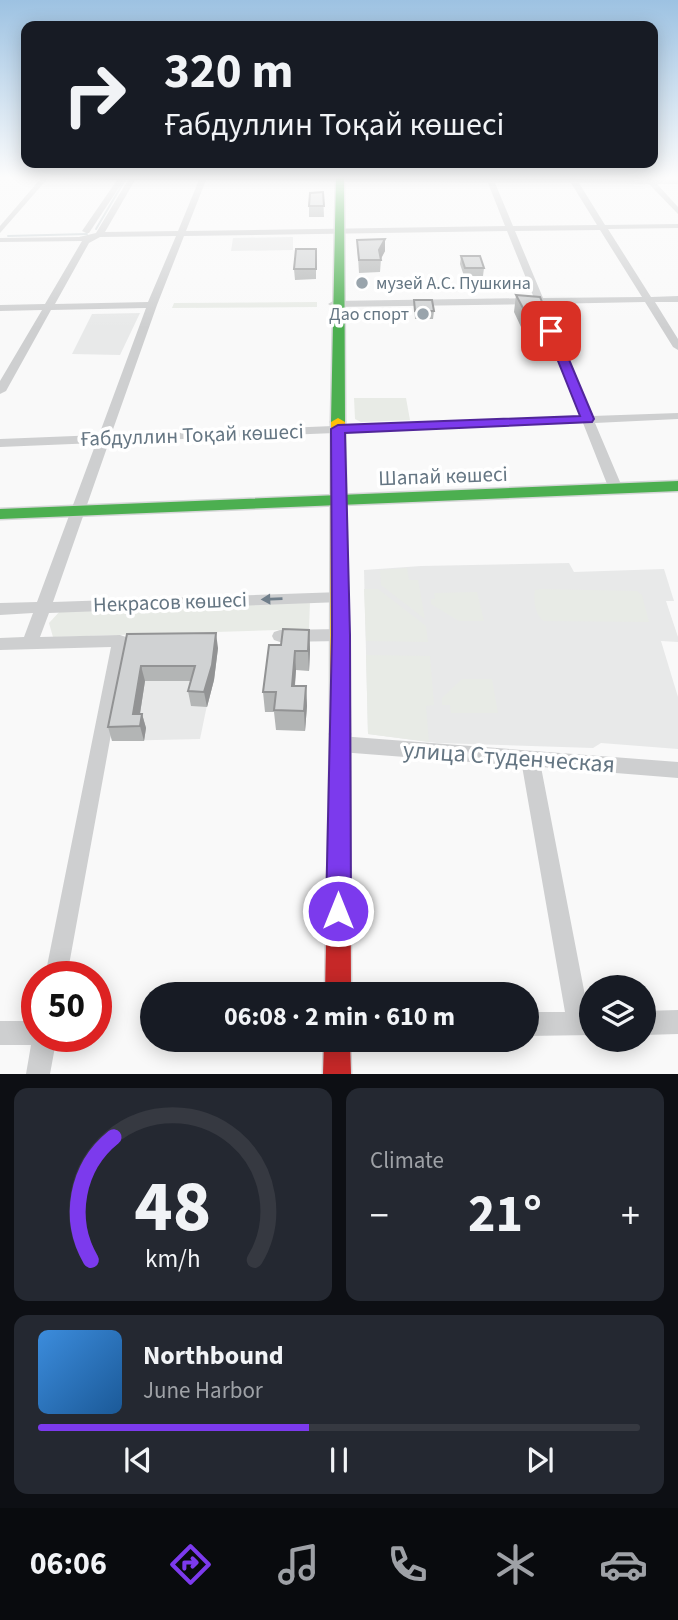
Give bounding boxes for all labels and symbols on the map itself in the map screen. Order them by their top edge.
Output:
place label: музей А.С. Пушкина [376,271,531,296]
marker: музей А.С. Пушкина [354,275,370,291]
pin [521,301,581,361]
place label: Дао спорт [329,302,409,327]
marker: Дао спорт [415,306,431,322]
street label: Ғабдуллин Тоқай көшесі [80,416,304,454]
street label: Шапай көшесі [378,459,508,493]
street label: Некрасов көшесі [92,584,248,620]
one-way arrow [261,594,283,605]
street label: улица Студенческая [402,733,616,782]
position arrow [301,874,375,948]
speed limit sign: 50 [21,961,112,1052]

